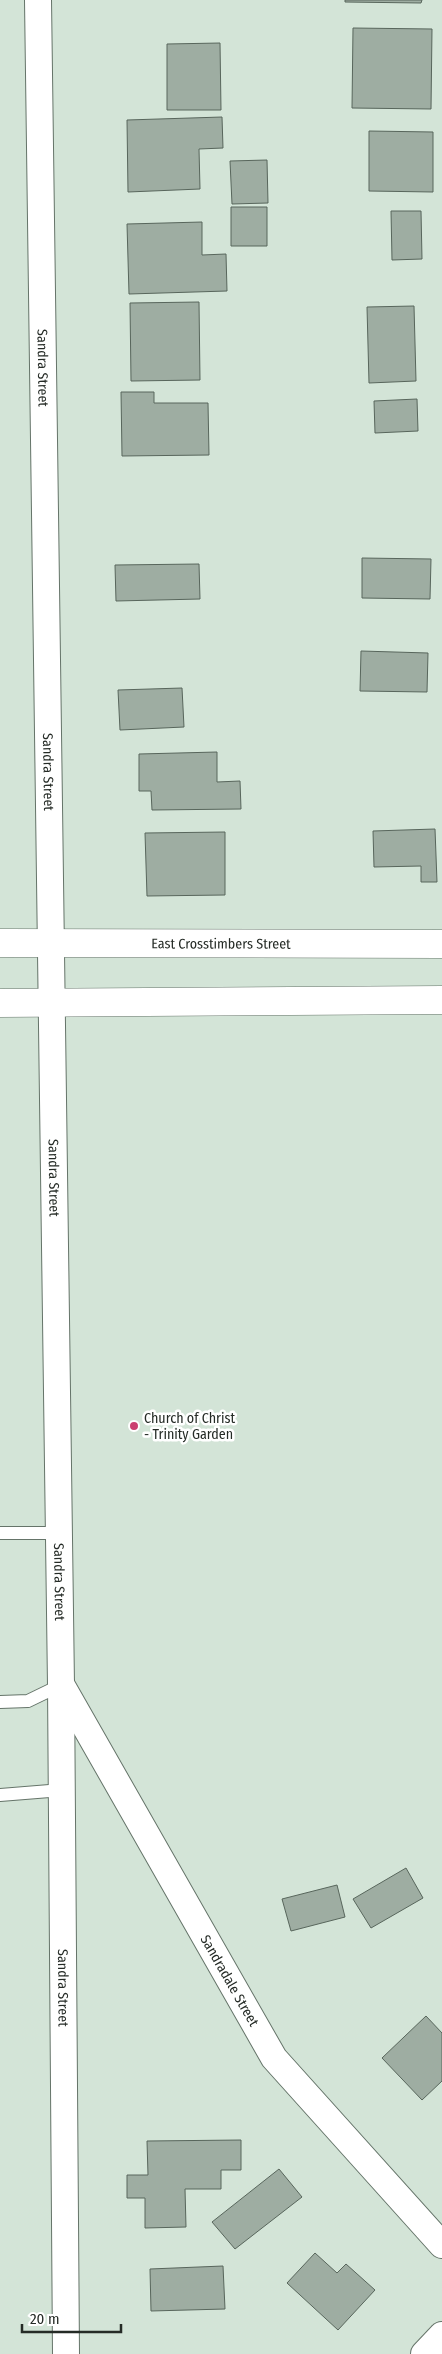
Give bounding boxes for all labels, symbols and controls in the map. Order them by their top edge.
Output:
street label: Sandra Street [34,329,52,407]
street label: Sandra Street [40,733,58,811]
street label: East Crosstimbers Street [151,935,291,952]
street label: Sandra Street [45,1139,63,1217]
place label: Church of Christ - Trinity Garden [144,1410,236,1443]
marker: Church of Christ - Trinity Garden [128,1420,140,1432]
street label: Sandra Street [51,1543,69,1621]
street label: Sandradale Street [197,1932,263,2030]
street label: Sandra Street [54,1949,72,2027]
scale bar [22,2302,121,2334]
text: 20 m [30,2310,60,2328]

